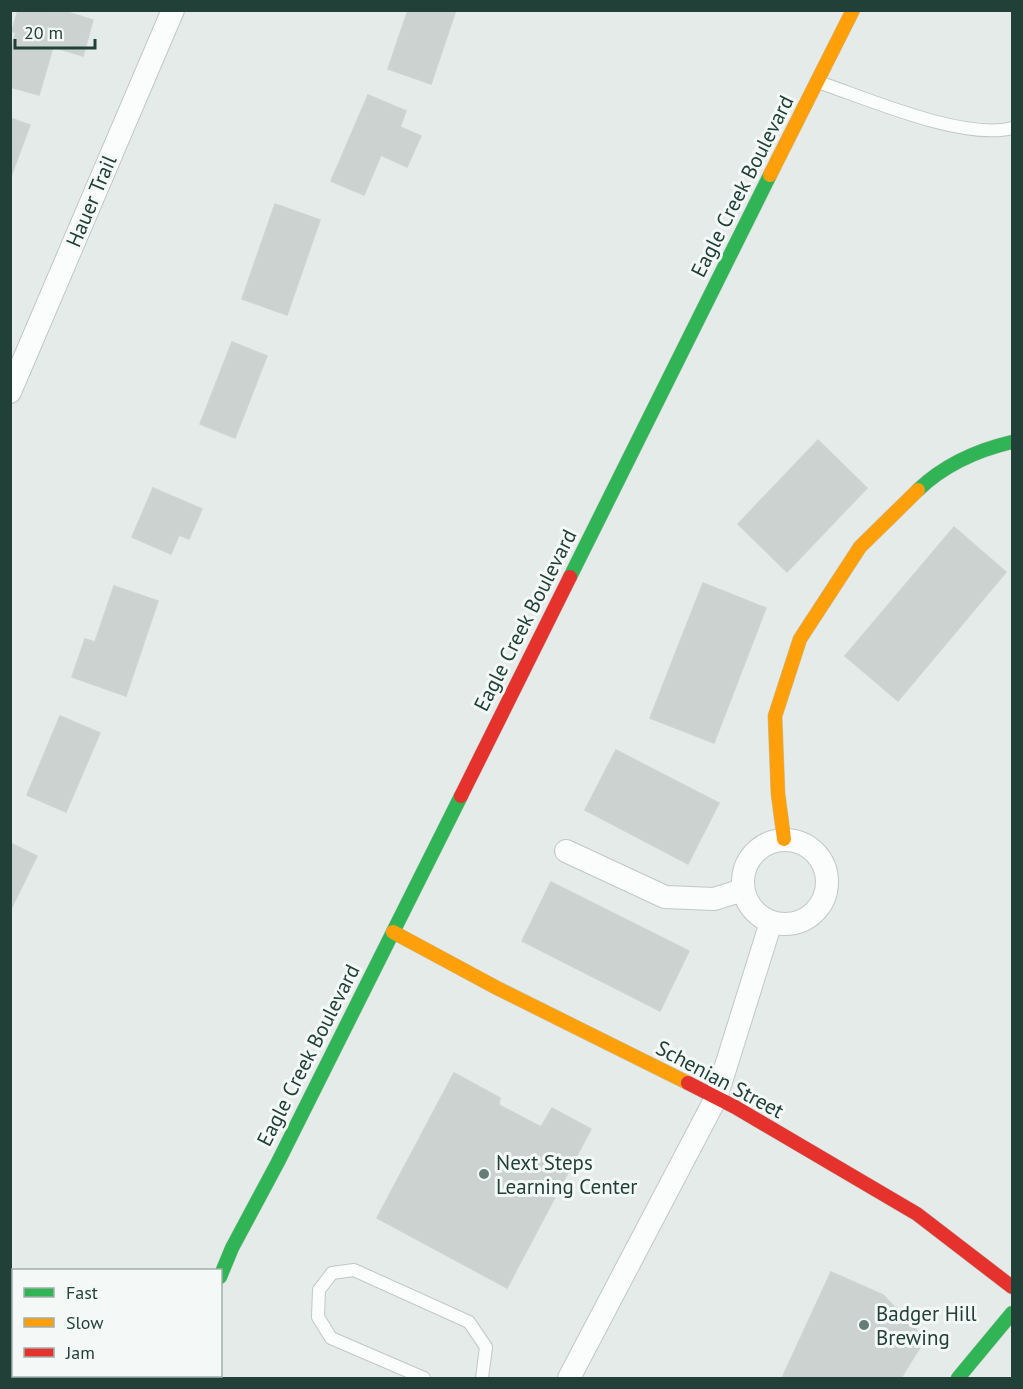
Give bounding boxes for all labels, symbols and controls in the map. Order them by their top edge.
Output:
scale bar [15,12,94,50]
text: 20 m [24,21,63,44]
street label: Eagle Creek Boulevard [684,91,800,281]
street label: Hauer Trail [60,151,122,251]
street label: Eagle Creek Boulevard [467,525,583,715]
street label: Eagle Creek Boulevard [250,960,366,1150]
street label: Schenian Street [651,1034,789,1124]
place label: Next Steps Learning Center [496,1149,637,1200]
marker: Next Steps Learning Center [477,1167,491,1181]
legend [12,1269,222,1377]
text: Fast [66,1281,98,1304]
place label: Badger Hill Brewing [876,1300,977,1351]
text: Slow [66,1311,104,1334]
marker: Badger Hill Brewing [857,1318,871,1332]
text: Jam [65,1341,95,1364]

